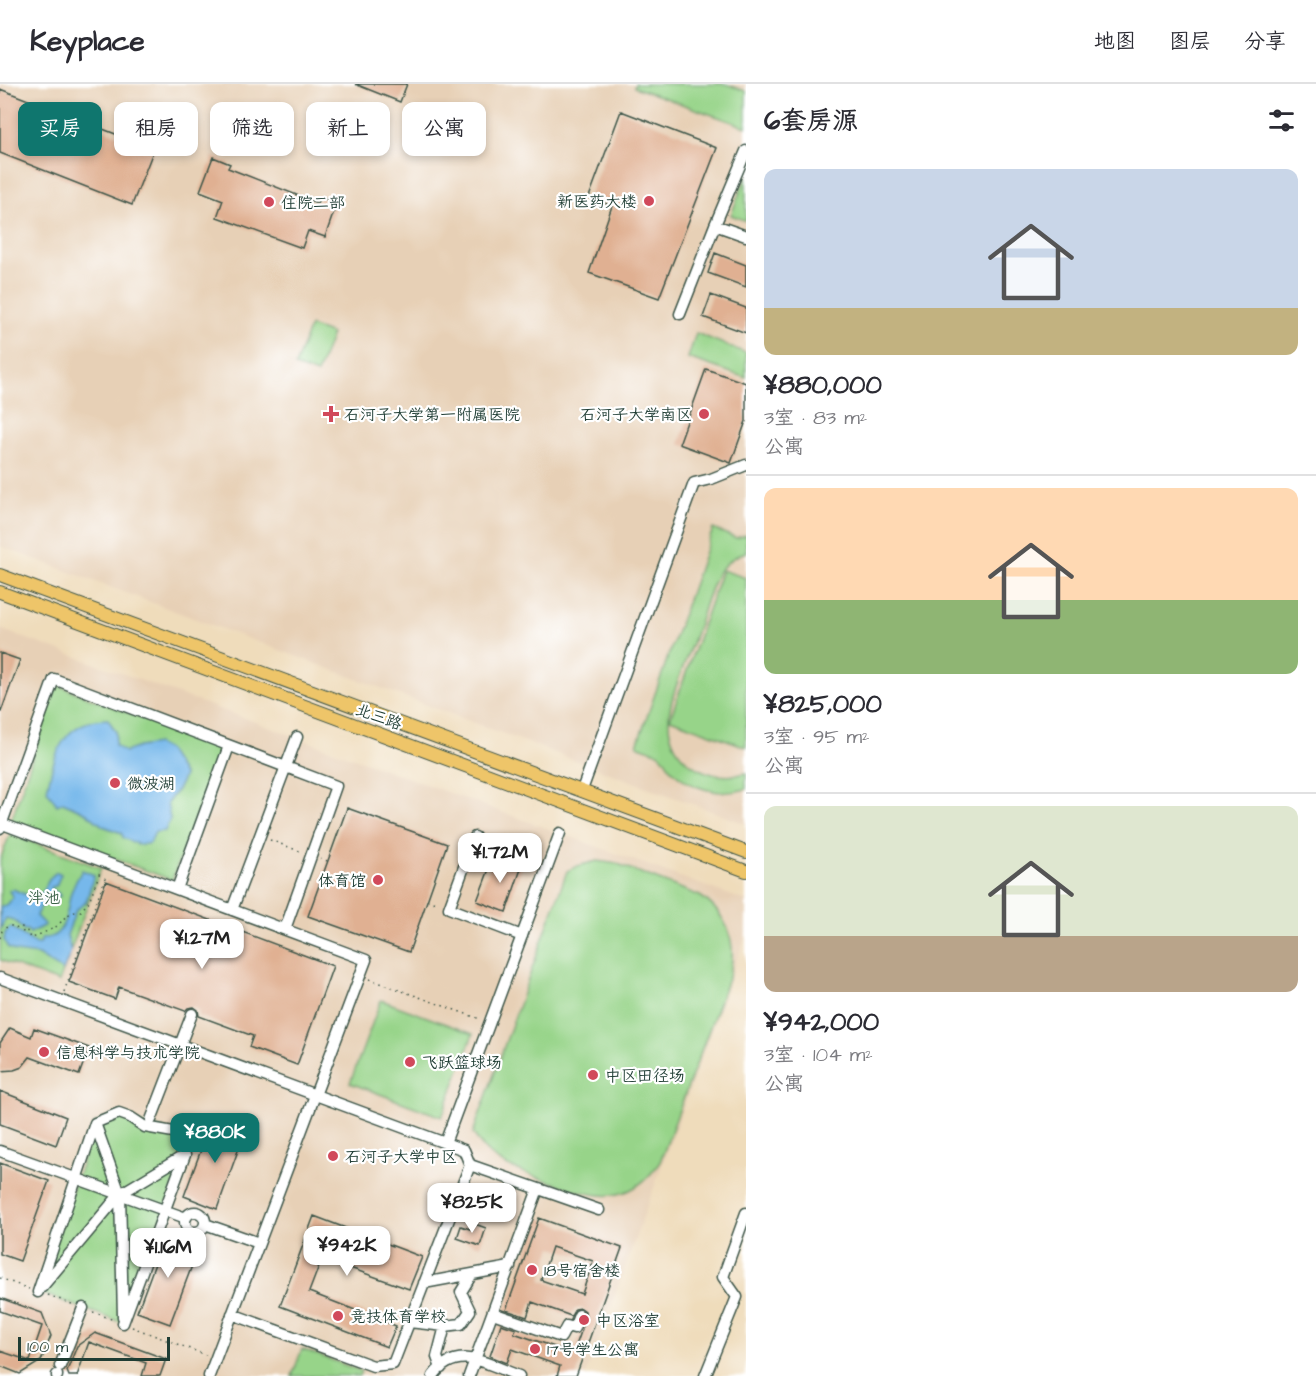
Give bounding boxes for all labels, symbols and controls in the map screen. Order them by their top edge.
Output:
text: Keyplace [30,22,145,61]
text: 地图 [1094,27,1136,56]
text: 图层 [1169,27,1211,56]
text: 分享 [1244,27,1286,56]
chip: 买房 [18,102,102,156]
chip: 租房 [114,102,198,156]
chip: 筛选 [210,102,294,156]
chip: 新上 [306,102,390,156]
chip: 公寓 [402,102,486,156]
text: 6套房源 [764,103,858,139]
icon: filters [1265,104,1298,137]
place label: 新医药大楼 [557,191,637,213]
place label: 住院二部 [281,192,345,214]
marker: 新医药大楼 [642,194,656,208]
marker: 住院二部 [262,195,276,209]
icon: home [977,208,1085,316]
text: ¥880,000 [764,367,882,403]
place label: 石河子大学第一附属医院 [344,404,520,426]
place label: 石河子大学南区 [580,404,692,426]
text: 3室 · 83 m² [764,404,867,432]
marker: 石河子大学第一附属医院 [322,405,340,423]
marker: 石河子大学南区 [697,407,711,421]
text: 公寓 [764,433,804,461]
icon: home [977,527,1085,635]
text: ¥825,000 [764,686,882,722]
street label: 北三路 [352,698,405,735]
text: 3室 · 95 m² [764,723,870,751]
text: 公寓 [764,752,804,780]
place label: 微波湖 [127,773,175,795]
marker: 微波湖 [108,776,122,790]
pin: ¥1.72M [451,833,549,884]
text: ¥1.72M [472,838,528,866]
icon: home [977,845,1085,953]
place label: 体育馆 [318,870,366,892]
marker: 体育馆 [371,873,385,887]
park label: 泮池 [28,887,60,909]
pin: ¥1.27M [153,919,251,970]
text: ¥1.27M [174,924,230,952]
text: ¥942,000 [764,1004,879,1040]
text: 3室 · 104 m² [764,1041,873,1069]
place label: 信息科学与技术学院 [56,1042,200,1064]
marker: 信息科学与技术学院 [37,1045,51,1059]
place label: 飞跃篮球场 [422,1052,502,1074]
marker: 飞跃篮球场 [403,1055,417,1069]
place label: 中区田径场 [605,1065,685,1087]
marker: 中区田径场 [586,1068,600,1082]
text: 公寓 [764,1070,804,1098]
pin: ¥880K [173,1113,257,1164]
text: ¥880K [184,1118,246,1146]
place label: 石河子大学中区 [345,1146,457,1168]
marker: 石河子大学中区 [326,1149,340,1163]
pin: ¥825K [430,1183,514,1234]
text: ¥825K [441,1188,503,1216]
pin: ¥942K [305,1226,389,1277]
pin: ¥1.16M [119,1228,217,1279]
text: ¥942K [317,1231,377,1259]
text: ¥1.16M [144,1233,192,1261]
place label: 18号宿舍楼 [544,1260,620,1282]
marker: 18号宿舍楼 [525,1263,539,1277]
place label: 竞技体育学校 [350,1306,446,1328]
marker: 竞技体育学校 [331,1309,345,1323]
place label: 中区浴室 [596,1310,660,1332]
marker: 中区浴室 [577,1313,591,1327]
scale bar [18,1334,170,1362]
text: 100 m [27,1336,68,1358]
place label: 17号学生公寓 [547,1339,639,1361]
marker: 17号学生公寓 [528,1342,542,1356]

